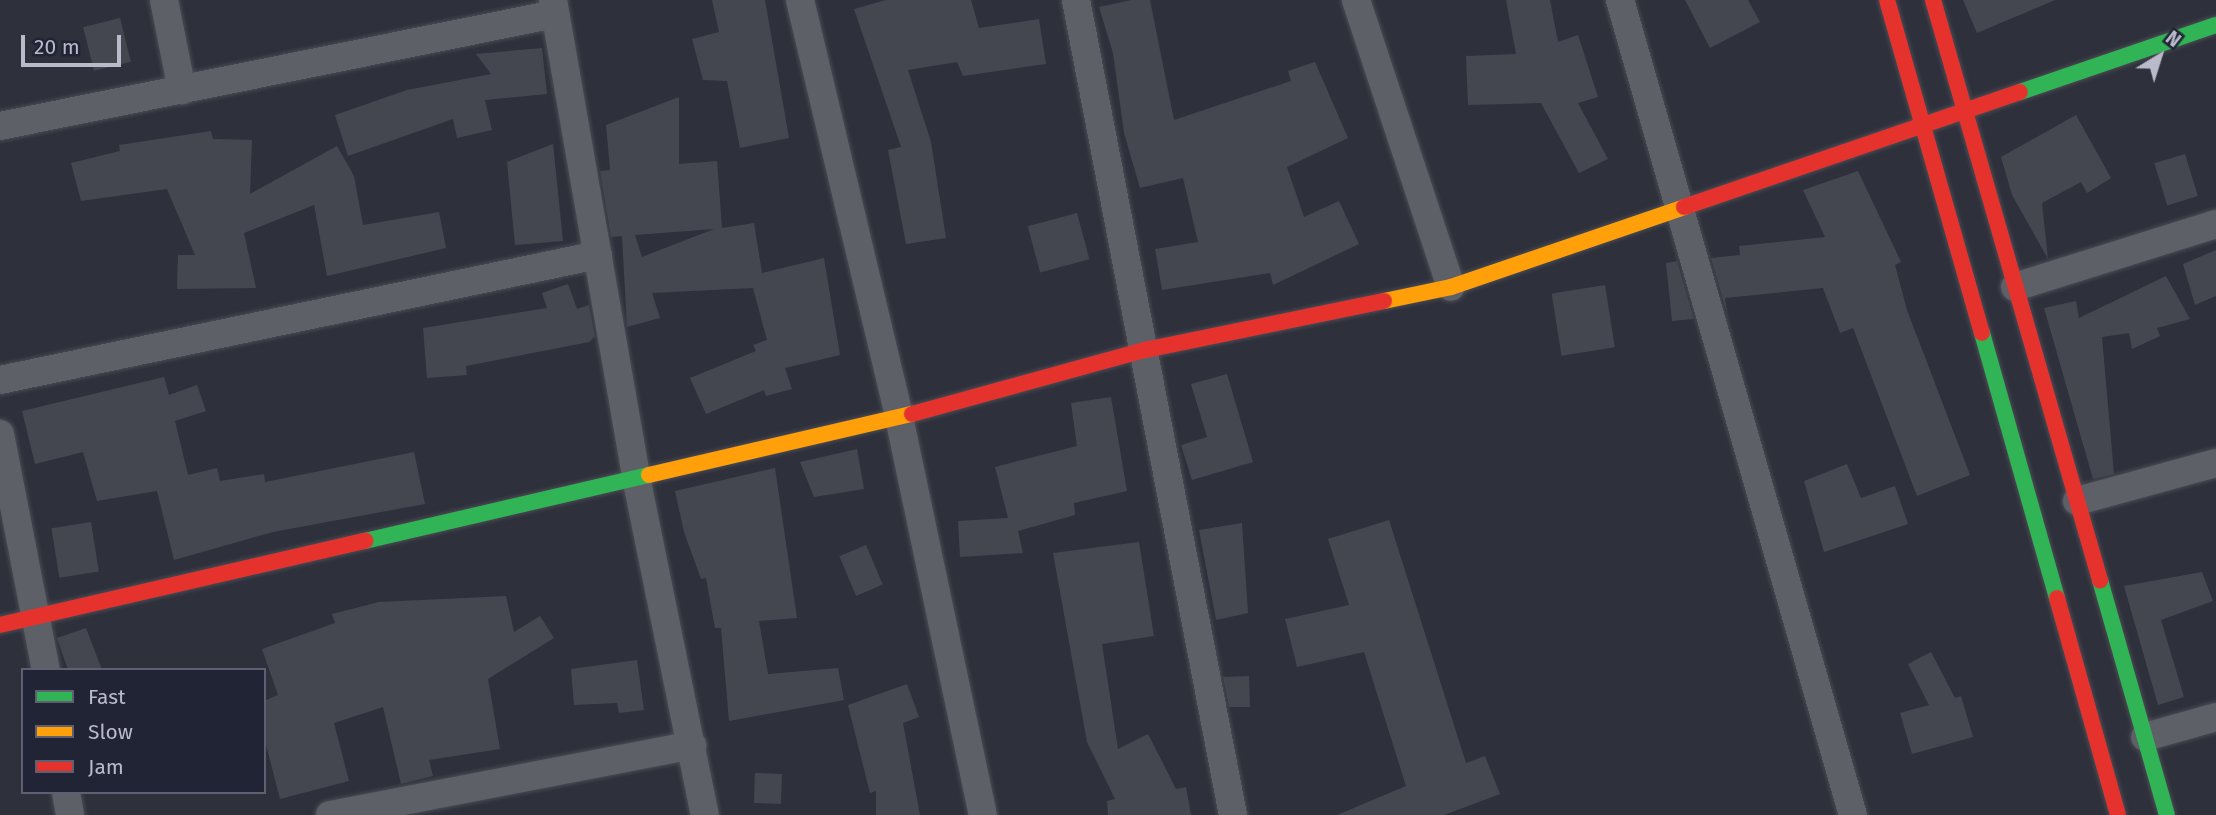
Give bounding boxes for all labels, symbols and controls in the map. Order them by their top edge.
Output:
scale bar [24,21,124,65]
north arrow [2125,21,2195,91]
text: N [2161,26,2185,52]
text: 20 m [34,34,80,60]
legend [21,668,266,794]
text: Fast [88,684,126,710]
text: Slow [88,719,133,745]
text: Jam [88,754,124,780]

